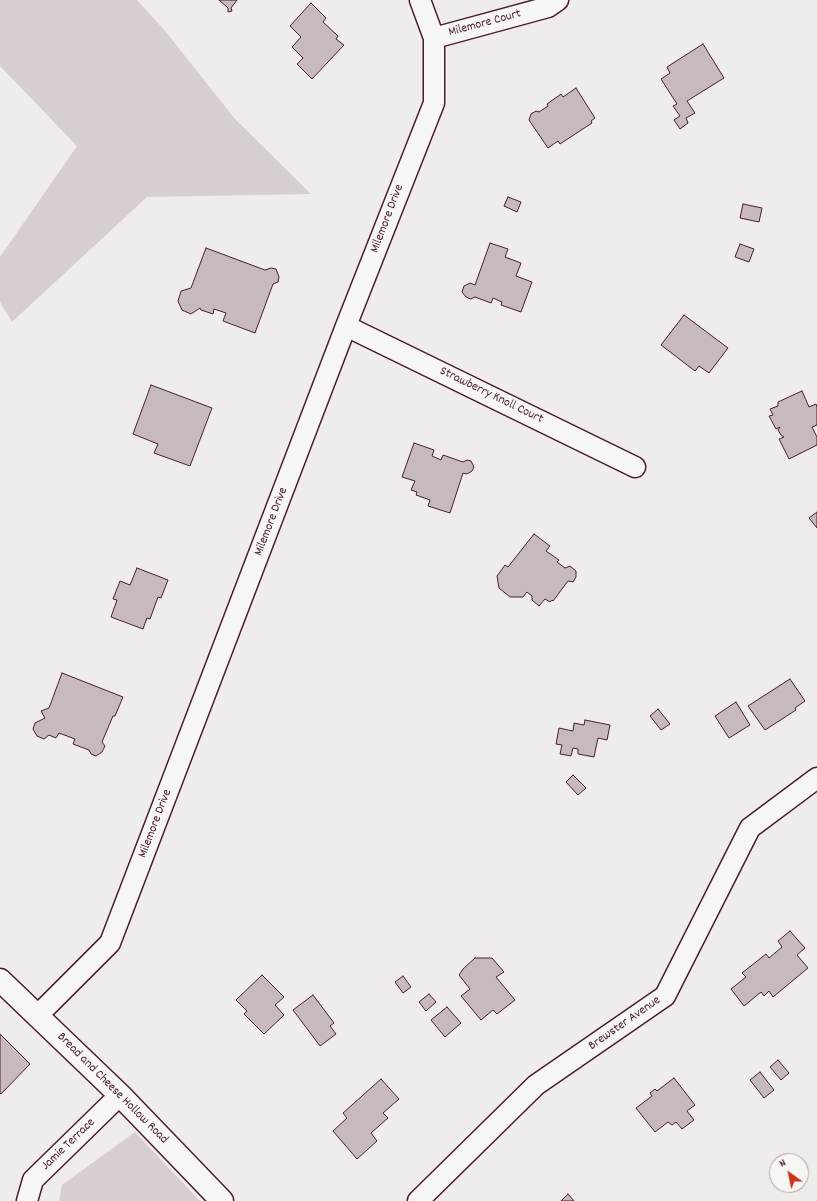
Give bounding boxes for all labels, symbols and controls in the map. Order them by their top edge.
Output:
street label: Milemore Court [447,7,523,41]
street label: Milemore Drive [368,183,408,255]
street label: Strawberry Knoll Court [437,364,545,428]
street label: Milemore Drive [252,486,292,558]
street label: Milemore Drive [136,788,176,860]
street label: Brewster Avenue [586,993,664,1055]
street label: Bread and Cheese Hollow Road [53,1030,171,1148]
street label: Jamie Terrace [39,1116,99,1174]
north arrow [769,1153,809,1193]
text: N [776,1156,790,1172]

